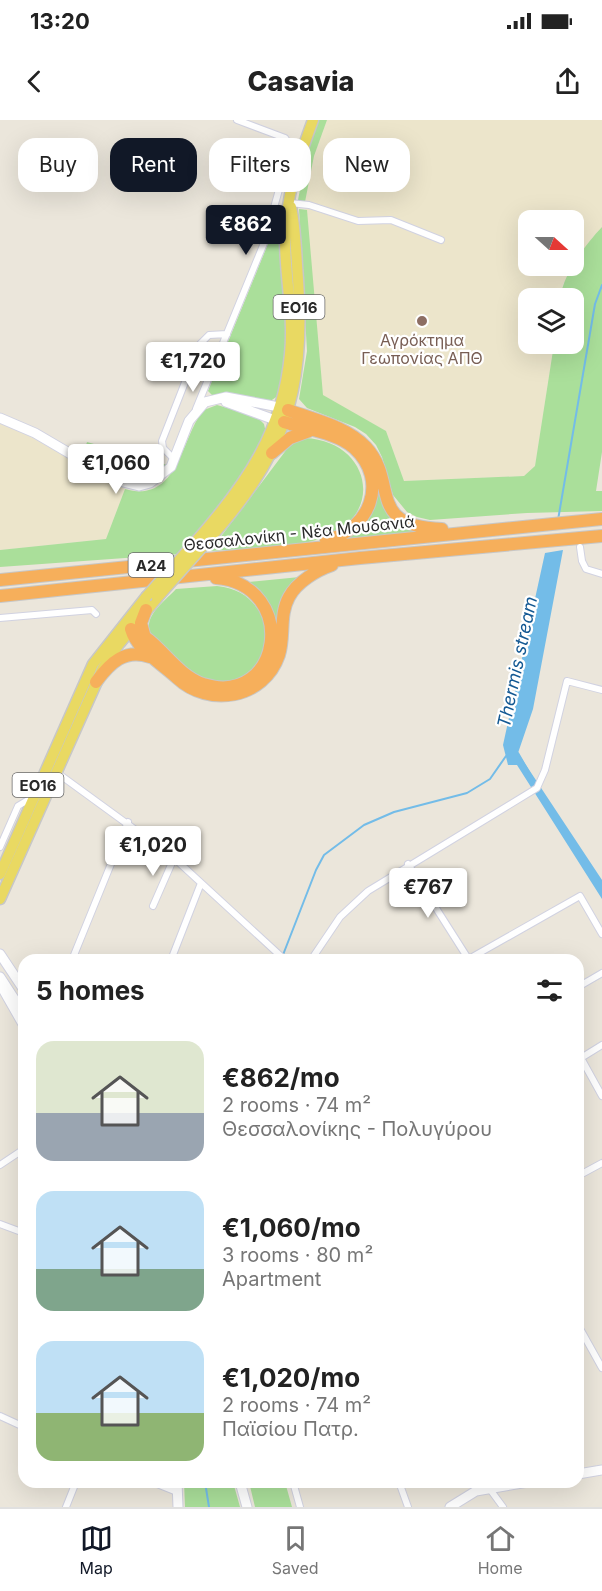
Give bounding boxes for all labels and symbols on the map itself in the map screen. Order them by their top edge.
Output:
pin: €862 [210,205,282,256]
north arrow [518,210,584,276]
road number: ΕΟ16 [274,295,324,319]
marker: Αγρόκτημα Γεωπονίας ΑΠΘ [415,314,429,328]
place label: Αγρόκτημα Γεωπονίας ΑΠΘ [361,330,483,368]
pin: €1,720 [144,342,242,393]
pin: €1,060 [67,444,165,495]
street label: Θεσσαλονίκη - Νέα Μουδανιά [183,511,415,555]
road number: Α24 [128,553,174,577]
water label: Thermis stream [493,594,541,729]
road number: ΕΟ16 [12,773,63,797]
pin: €1,020 [104,826,202,877]
pin: €767 [392,868,464,919]

